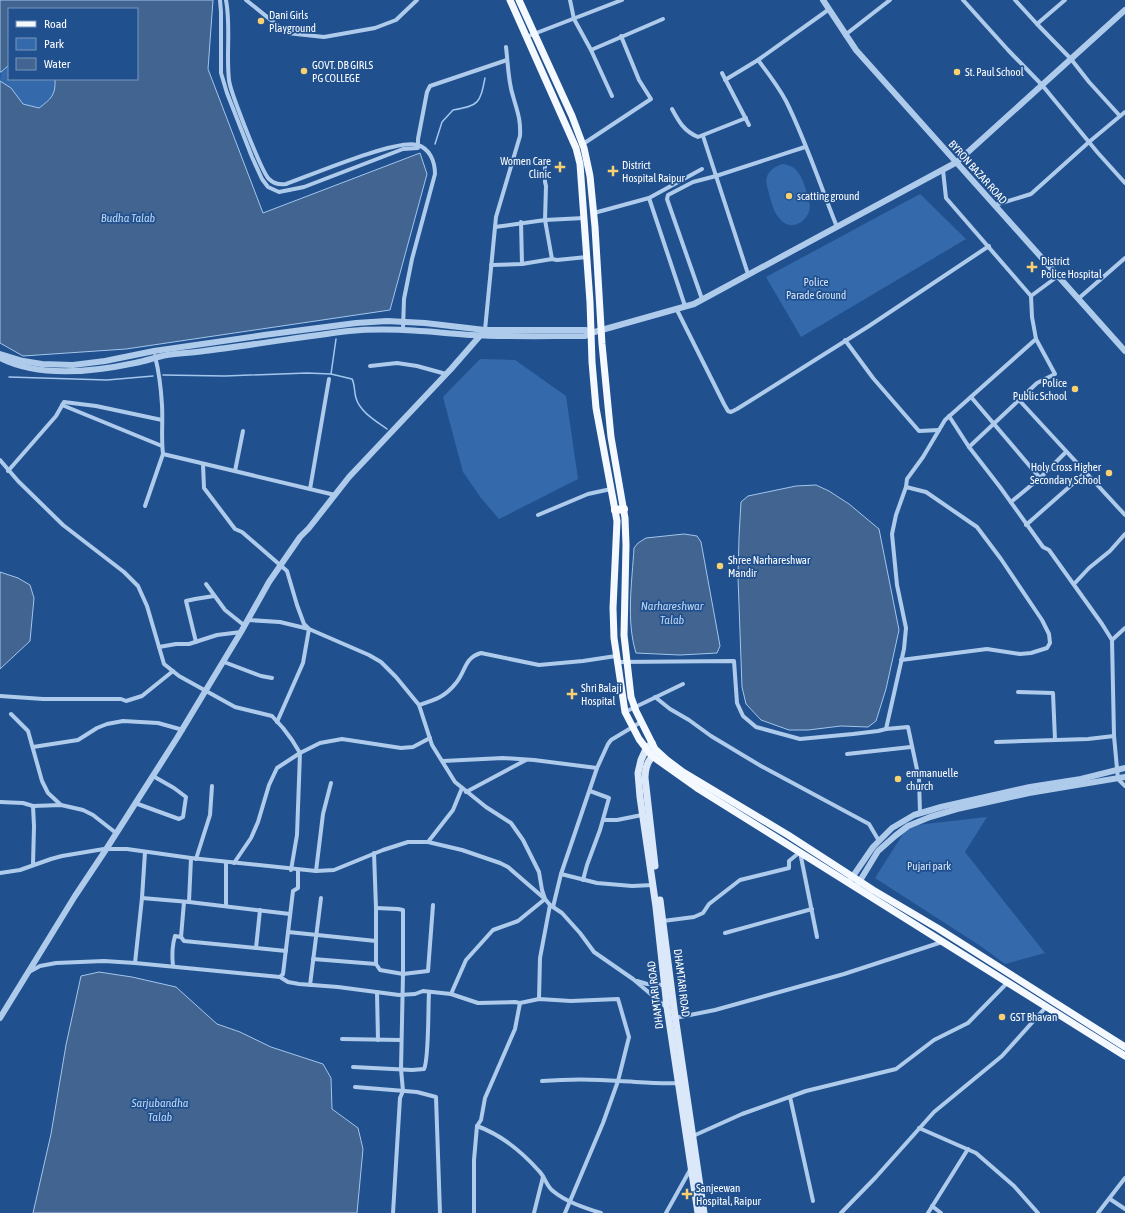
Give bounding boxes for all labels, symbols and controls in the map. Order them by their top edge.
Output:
legend [8,8,138,80]
place label: Dani Girls Playground [269,9,316,34]
marker: Dani Girls Playground [256,16,266,26]
text: Road [44,17,67,31]
text: Park [44,37,65,51]
text: Water [44,57,71,71]
place label: GOVT. DB GIRLS PG COLLEGE [312,59,374,84]
marker: GOVT. DB GIRLS PG COLLEGE [299,66,309,76]
place label: St. Paul School [965,66,1024,78]
marker: St. Paul School [952,67,962,77]
street label: BYRON BAZAR ROAD [946,138,1010,206]
place label: Women Care Clinic [500,155,552,180]
place label: District Hospital Raipur [622,159,686,184]
marker: Women Care Clinic [554,161,566,173]
marker: District Hospital Raipur [607,165,619,177]
place label: scatting ground [797,190,860,202]
marker: scatting ground [784,191,794,201]
water label: Budha Talab [101,211,156,225]
place label: District Police Hospital [1041,255,1102,280]
marker: District Police Hospital [1026,261,1038,273]
park label: Police Parade Ground [786,276,846,301]
place label: Police Public School [1013,377,1067,402]
marker: Police Public School [1070,384,1080,394]
place label: Holy Cross Higher Secondary School [1030,461,1102,486]
marker: Holy Cross Higher Secondary School [1104,468,1114,478]
place label: Shree Narhareshwar Mandir [728,554,811,579]
marker: Shree Narhareshwar Mandir [715,561,725,571]
water label: Narhareshwar Talab [641,599,704,627]
place label: Shri Balaji Hospital [581,682,622,707]
marker: Shri Balaji Hospital [566,688,578,700]
place label: emmanuelle church [906,767,958,792]
marker: emmanuelle church [893,774,903,784]
park label: Pujari park [907,860,951,872]
street label: DHAMTARI ROAD [672,948,692,1018]
street label: DHAMTARI ROAD [645,960,665,1030]
place label: GST Bhavan [1010,1011,1057,1023]
marker: GST Bhavan [997,1012,1007,1022]
water label: Sarjubandha Talab [131,1096,189,1124]
place label: Sanjeewan Hospital, Raipur [696,1182,762,1207]
marker: Sanjeewan Hospital, Raipur [681,1188,693,1200]

